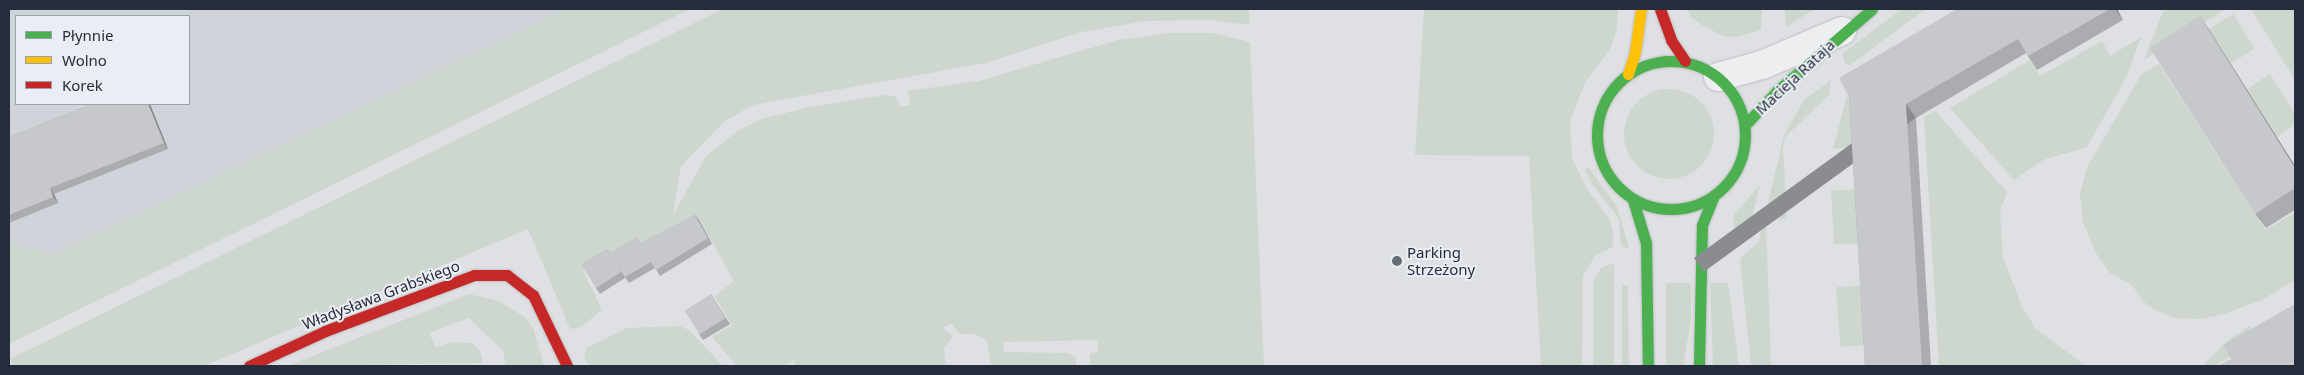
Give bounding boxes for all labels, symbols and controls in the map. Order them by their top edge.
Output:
legend [15,15,190,105]
text: Płynnie [62,25,113,45]
street label: Macieja Rataja [1752,36,1838,118]
text: Wolno [62,50,107,70]
text: Korek [62,75,103,95]
place label: Parking Strzeżony [1407,243,1475,278]
marker: Parking Strzeżony [1391,255,1403,267]
street label: Władysława Grabskiego [300,257,462,333]

